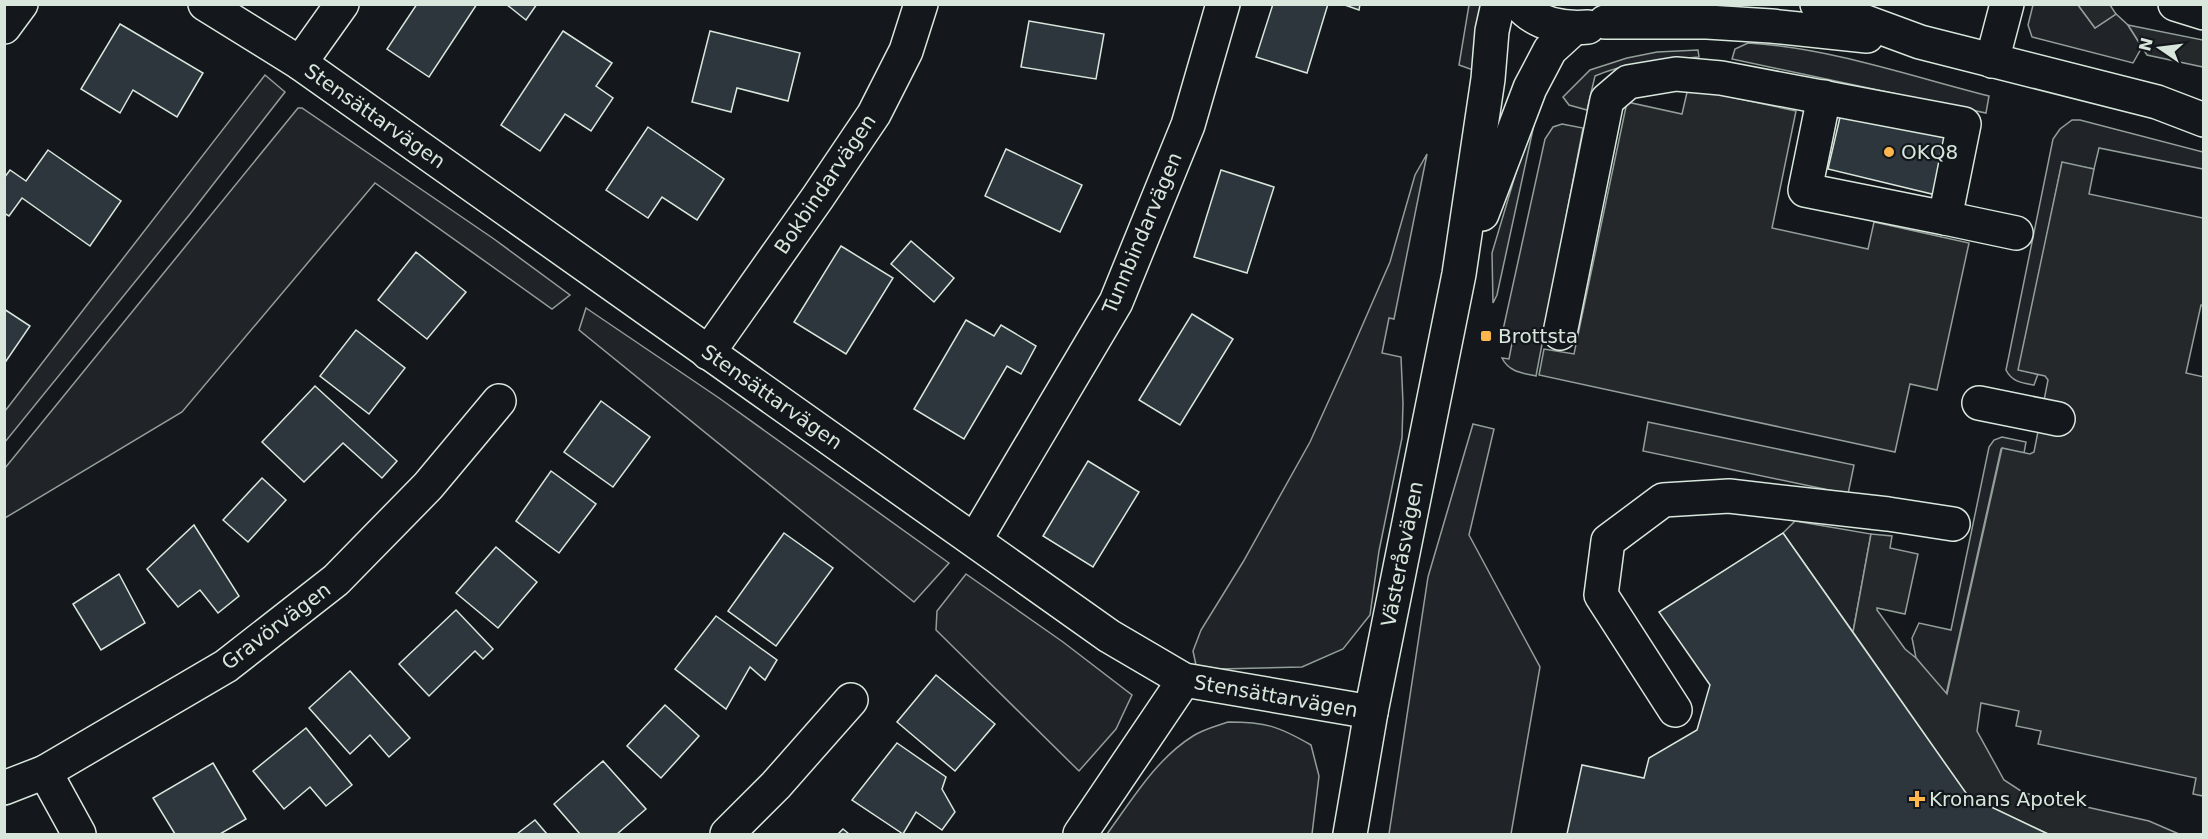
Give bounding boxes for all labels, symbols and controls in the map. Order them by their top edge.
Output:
north arrow [2130,18,2190,78]
text: N [2135,36,2157,53]
street label: Stensättarvägen [300,59,450,173]
street label: Bokbindarvägen [769,110,881,258]
place label: OKQ8 [1901,140,1958,164]
marker: OKQ8 [1882,145,1896,159]
street label: Tunnbindarvägen [1097,149,1187,318]
place label: Brottsta [1498,324,1578,348]
marker: Brottsta [1479,329,1493,343]
street label: Stensättarvägen [697,340,847,454]
street label: Västeråsvägen [1376,479,1428,629]
street label: Gravörvägen [217,577,335,675]
street label: Stensättarvägen [1192,670,1360,722]
place label: Kronans Apotek [1929,787,2087,811]
marker: Kronans Apotek [1910,792,1924,806]

